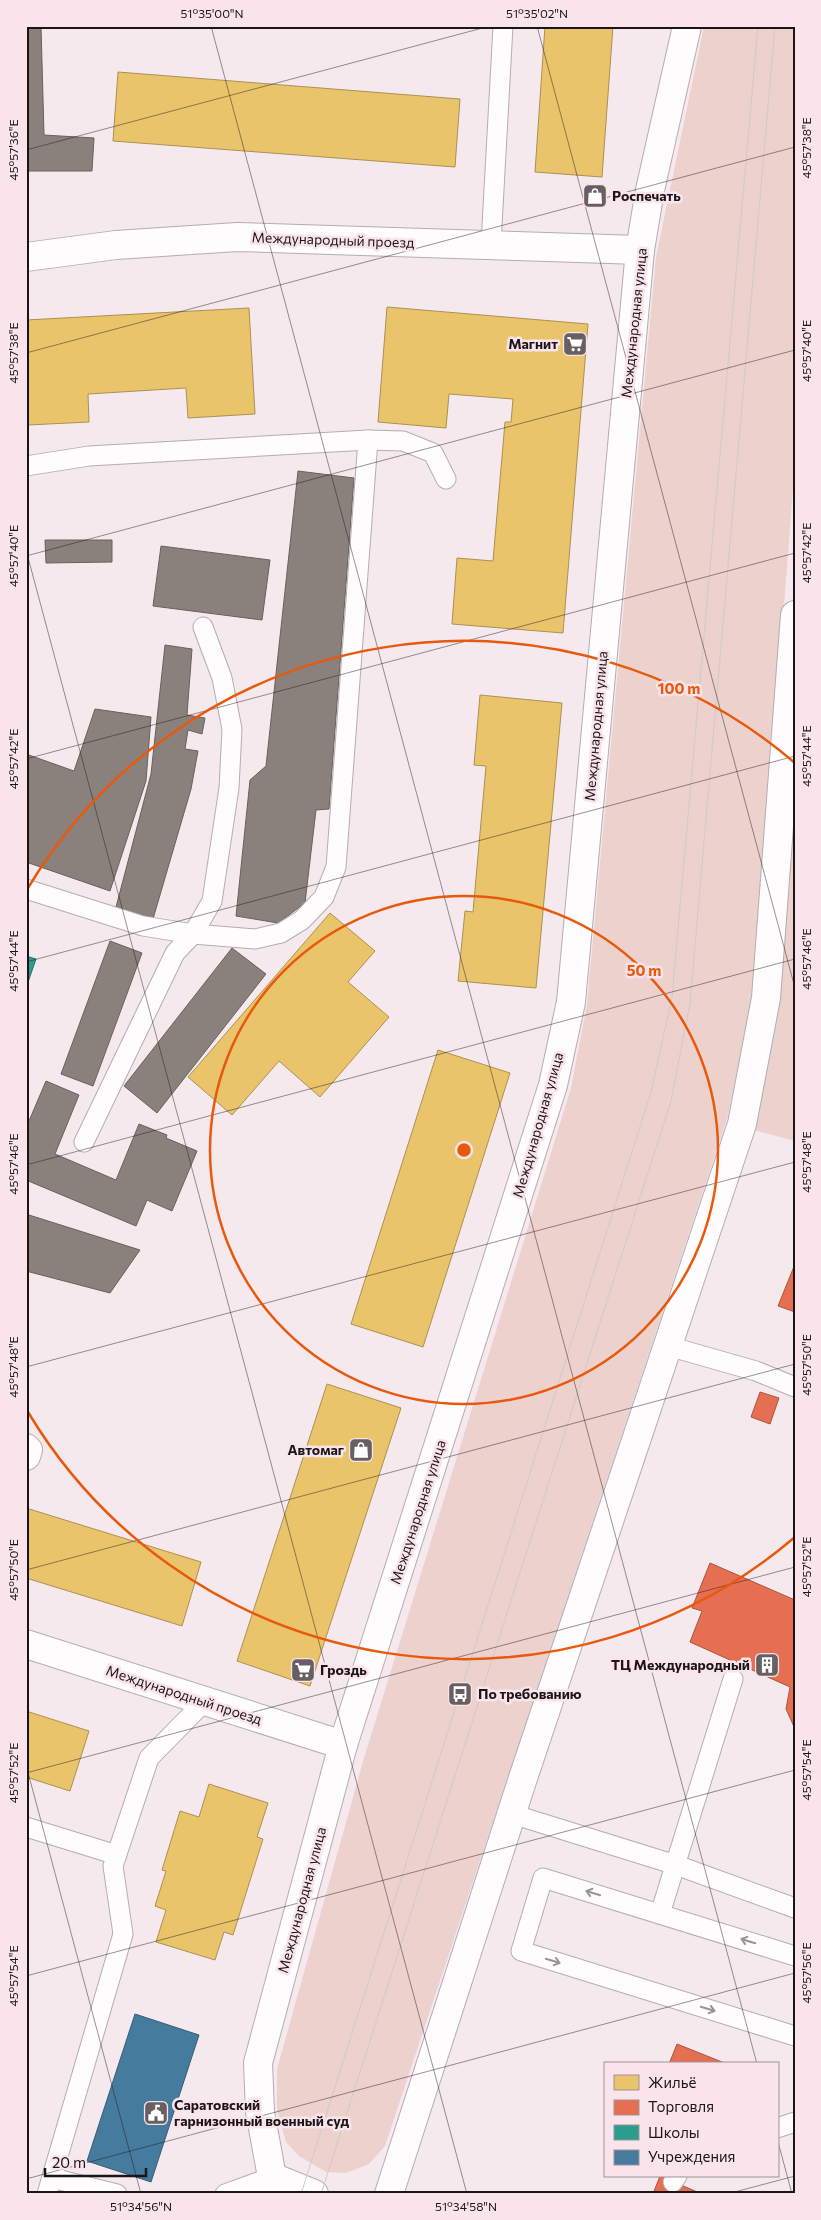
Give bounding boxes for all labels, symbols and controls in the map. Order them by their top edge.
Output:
text: 51°35'00"N [180,6,244,20]
text: 51°35'02"N [506,6,568,20]
text: 45°57'38"E [799,117,813,179]
text: 45°57'36"E [6,119,20,181]
shop icon: Роспечать [582,183,608,209]
place label: Роспечать [612,187,681,204]
street label: Международный проезд [251,228,415,251]
street label: Международная улица [617,247,650,399]
text: 45°57'40"E [799,320,813,382]
text: 45°57'38"E [6,322,20,384]
supermarket icon: Магнит [562,331,588,357]
place label: Магнит [508,335,558,352]
text: 45°57'42"E [799,523,813,583]
text: 45°57'40"E [6,525,20,587]
street label: Международная улица [580,650,611,802]
text: 100 m [658,679,700,697]
text: 45°57'44"E [799,725,813,787]
text: 45°57'42"E [6,729,20,789]
text: 45°57'46"E [799,928,813,990]
text: 45°57'44"E [6,930,20,992]
text: 50 m [627,961,661,979]
street label: Международная улица [509,1050,566,1200]
text: 45°57'48"E [799,1131,813,1193]
text: 45°57'46"E [6,1133,20,1195]
centre of rings [455,1141,473,1159]
text: 45°57'50"E [799,1334,813,1396]
text: 45°57'48"E [6,1336,20,1398]
shop icon: Автомаг [348,1437,374,1463]
street label: Международная улица [386,1438,449,1586]
place label: Автомаг [287,1441,344,1458]
text: 45°57'52"E [799,1537,813,1597]
text: 45°57'50"E [6,1539,20,1601]
building icon: ТЦ Международный [754,1652,780,1678]
place label: ТЦ Международный [611,1656,750,1673]
supermarket icon: Гроздь [290,1657,316,1683]
street label: Международный проезд [104,1661,264,1728]
place label: Гроздь [320,1661,367,1678]
bus stop icon: По требованию [447,1681,473,1707]
place label: По требованию [478,1685,582,1702]
text: 45°57'54"E [799,1739,813,1801]
text: 45°57'52"E [6,1743,20,1803]
street label: Международная улица [274,1825,329,1975]
one-way arrow [585,1888,601,1898]
one-way arrow [741,1936,757,1946]
text: 45°57'56"E [799,1942,813,2004]
text: 45°57'54"E [6,1945,20,2007]
one-way arrow [544,1956,560,1966]
one-way arrow [699,2005,715,2014]
legend [604,2062,778,2178]
text: Жильё [648,2073,696,2091]
place label: Саратовский гарнизонный военный суд [174,2096,349,2129]
text: Торговля [648,2097,714,2115]
public building icon: Саратовский гарнизонный военный суд [143,2100,169,2126]
text: Школы [648,2123,700,2141]
scale bar [45,2145,146,2177]
text: Учреждения [648,2147,735,2165]
text: 20 m [52,2153,86,2171]
text: 51°34'56"N [110,2199,172,2213]
text: 51°34'58"N [435,2199,497,2213]

